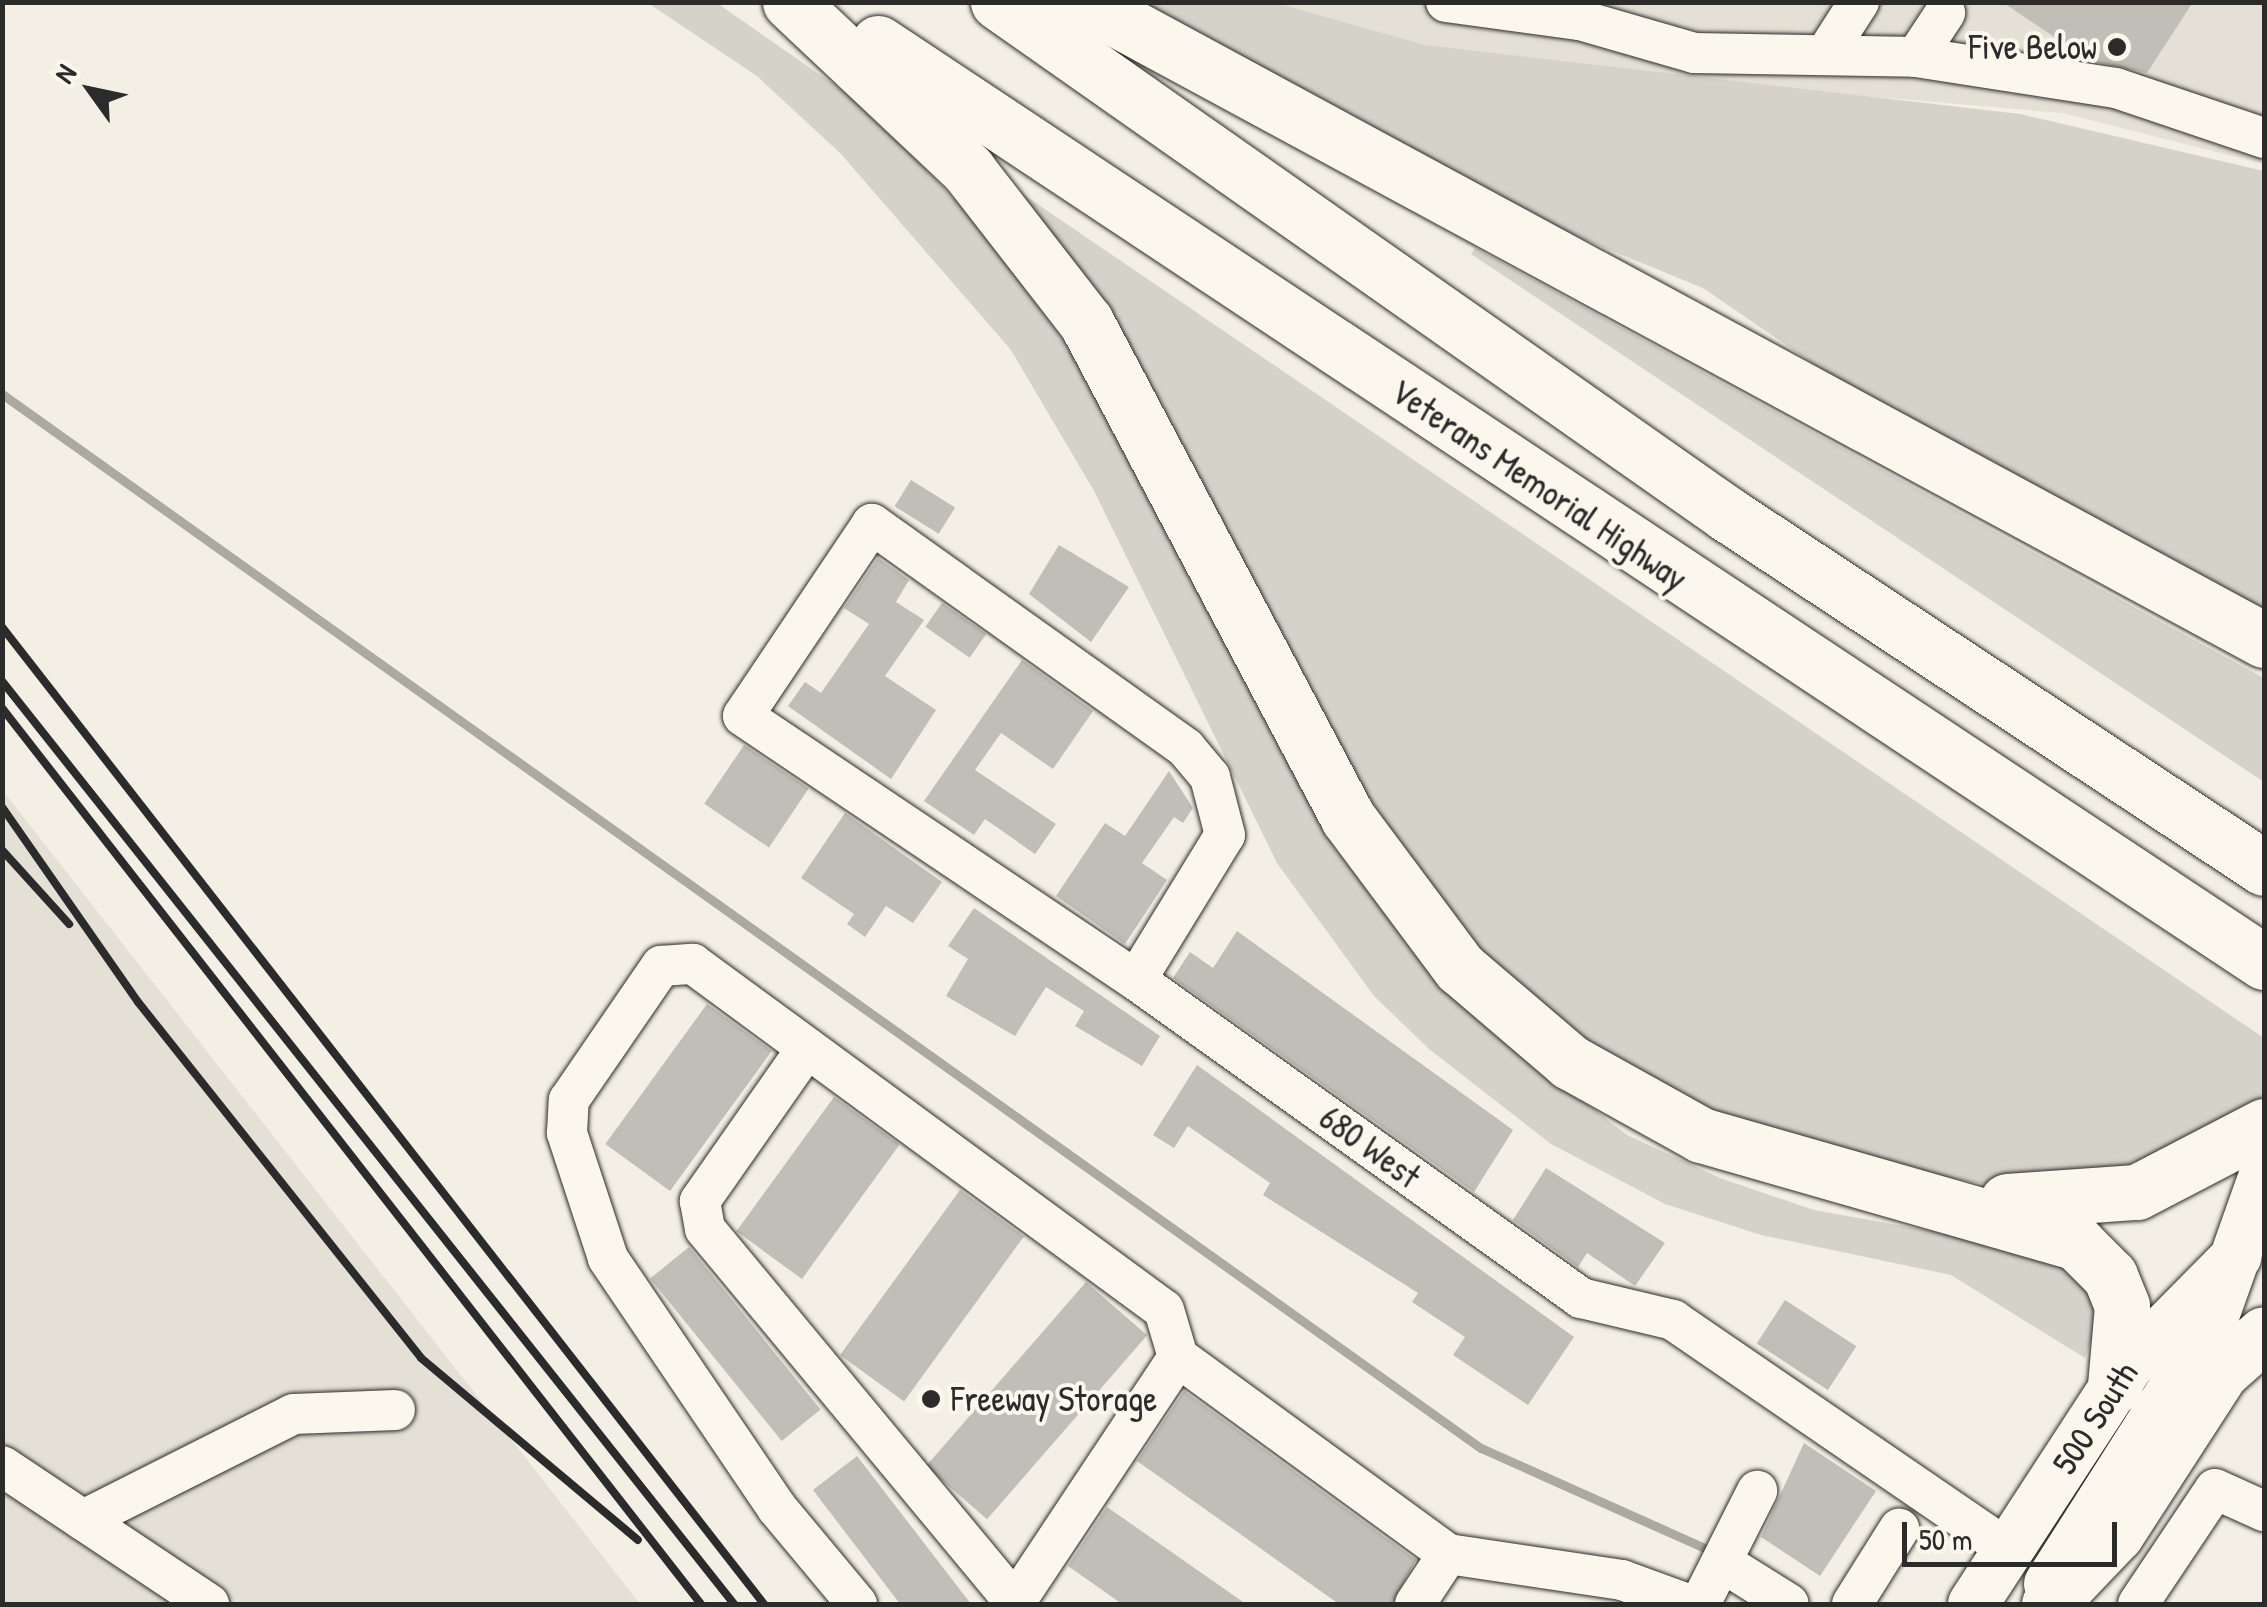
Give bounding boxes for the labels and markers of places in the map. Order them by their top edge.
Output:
place label: Five Below [1969,26,2097,68]
marker: Five Below [2106,36,2128,58]
place label: Freeway Storage [951,1378,1157,1420]
marker: Freeway Storage [920,1388,942,1410]

